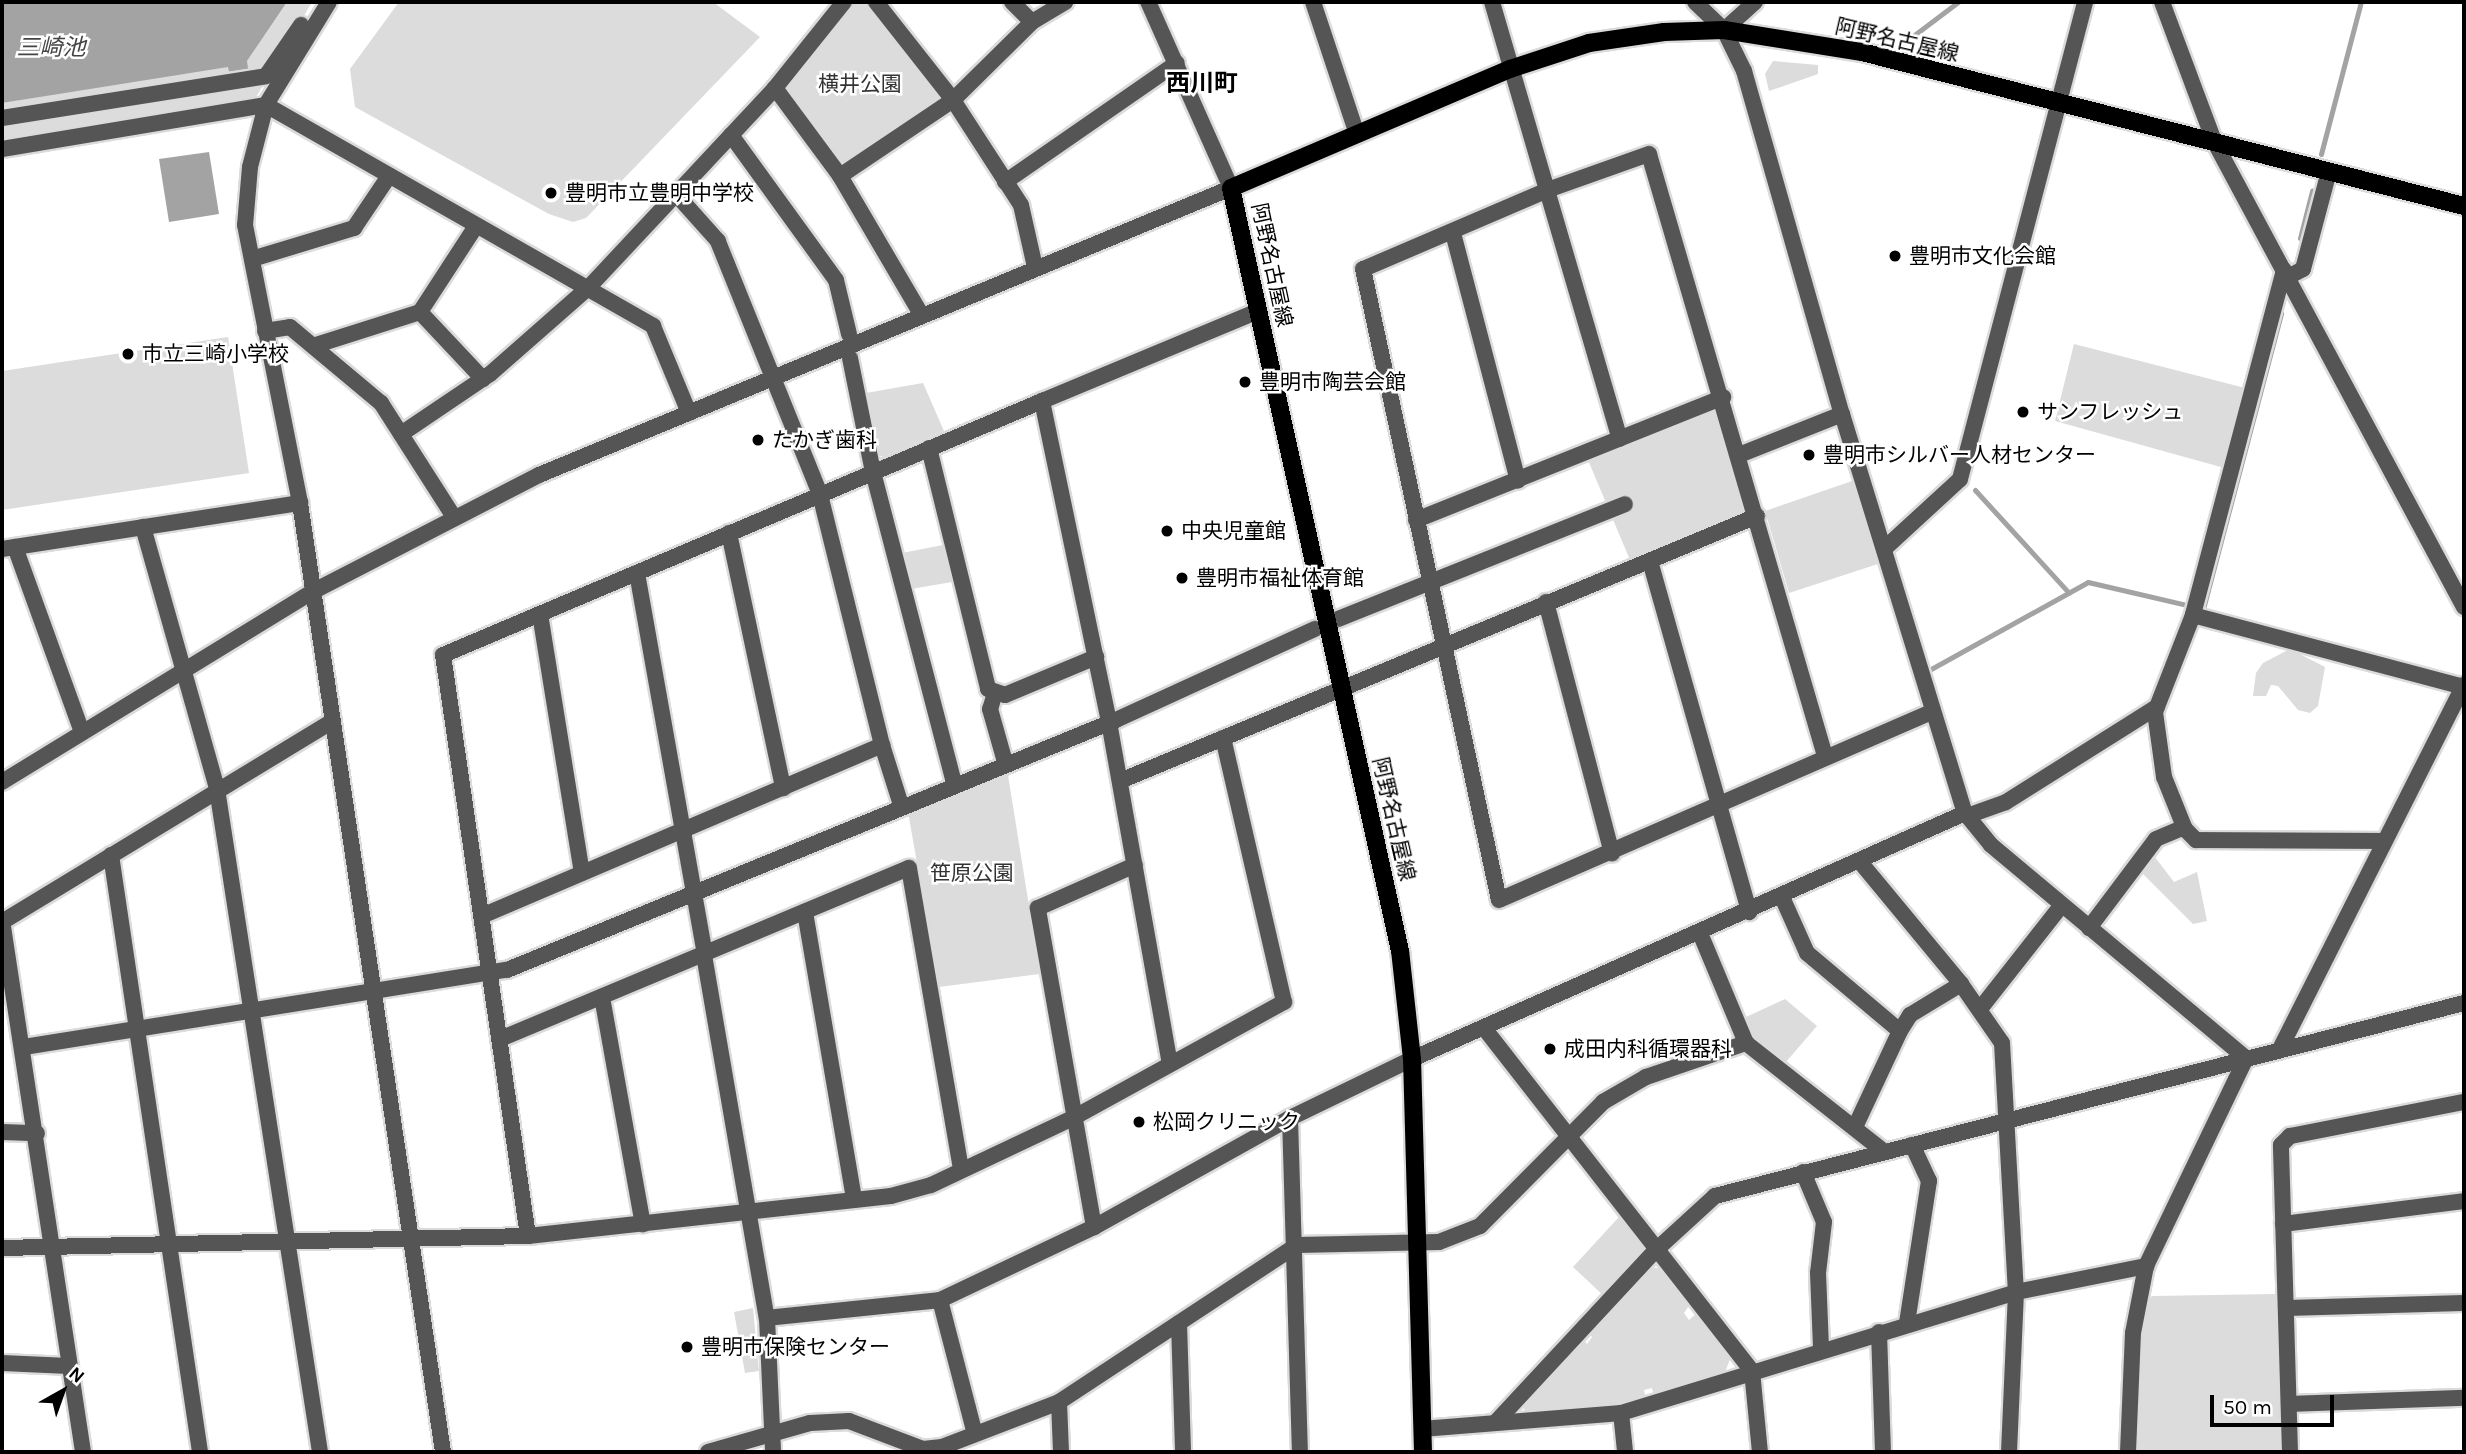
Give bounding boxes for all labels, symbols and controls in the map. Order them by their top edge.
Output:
street label: 阿野名古屋線 [1833,14,1961,66]
water label: 三崎池 [17,34,85,62]
district label: 西川町 [1166,70,1238,98]
park label: 横井公園 [818,71,902,97]
place label: 豊明市立豊明中学校 [565,180,754,206]
marker: 豊明市立豊明中学校 [543,185,559,201]
street label: 阿野名古屋線 [1247,201,1297,329]
place label: 豊明市文化会館 [1909,243,2056,269]
marker: 豊明市文化会館 [1887,248,1903,264]
place label: 市立三崎小学校 [142,341,289,367]
marker: 市立三崎小学校 [120,346,136,362]
place label: 豊明市陶芸会館 [1259,369,1406,395]
marker: 豊明市陶芸会館 [1237,374,1253,390]
place label: サンフレッシュ [2037,399,2184,425]
marker: サンフレッシュ [2015,404,2031,420]
place label: たかぎ歯科 [772,427,877,453]
marker: たかぎ歯科 [750,432,766,448]
place label: 豊明市シルバー人材センター [1823,442,2096,468]
marker: 豊明市シルバー人材センター [1801,447,1817,463]
place label: 中央児童館 [1181,518,1286,544]
marker: 中央児童館 [1159,523,1175,539]
place label: 豊明市福祉体育館 [1196,565,1364,591]
marker: 豊明市福祉体育館 [1174,570,1190,586]
street label: 阿野名古屋線 [1368,755,1420,883]
park label: 笹原公園 [930,860,1014,886]
place label: 成田内科循環器科 [1564,1036,1732,1062]
marker: 成田内科循環器科 [1542,1041,1558,1057]
place label: 松岡クリニック [1153,1109,1300,1135]
marker: 松岡クリニック [1131,1114,1147,1130]
place label: 豊明市保険センター [701,1334,890,1360]
marker: 豊明市保険センター [679,1339,695,1355]
north arrow [28,1356,98,1426]
text: N [64,1362,89,1388]
scale bar [2214,1380,2338,1424]
text: 50 m [2223,1395,2272,1419]

